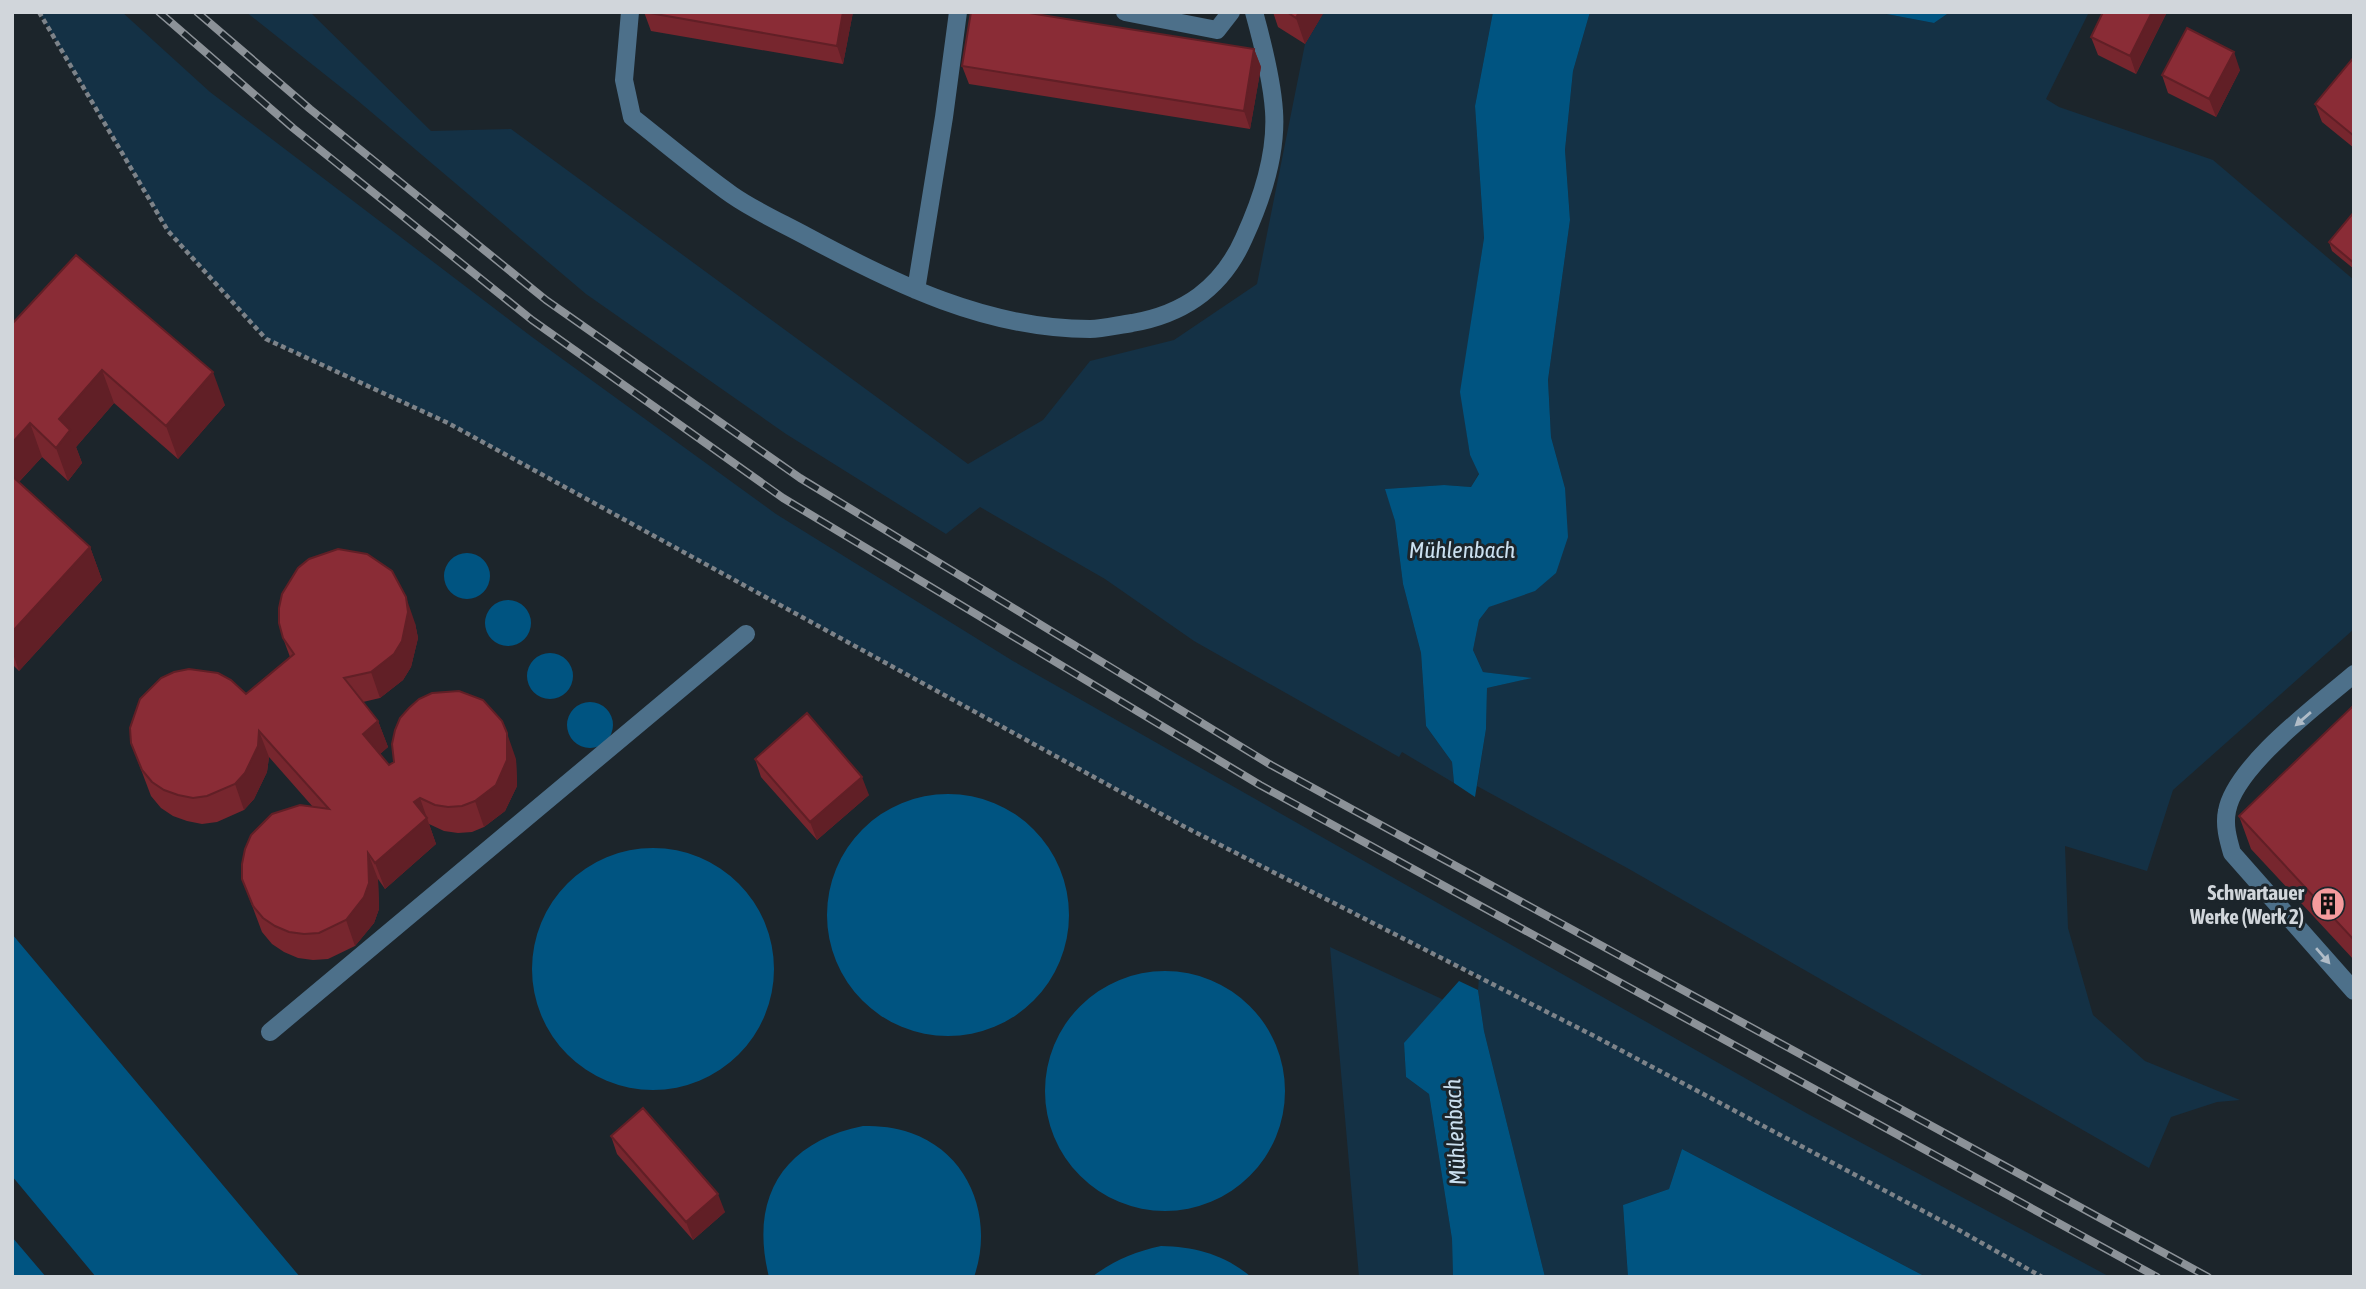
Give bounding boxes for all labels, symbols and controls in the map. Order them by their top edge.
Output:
water label: Mühlenbach [1409,537,1515,563]
one-way arrow [2294,711,2311,726]
place label: Schwartauer Werke (Werk 2) [2189,880,2305,928]
building icon: Schwartauer Werke (Werk 2) [2309,885,2347,923]
one-way arrow [2315,947,2330,964]
water label: Mühlenbach [1439,1078,1471,1186]

